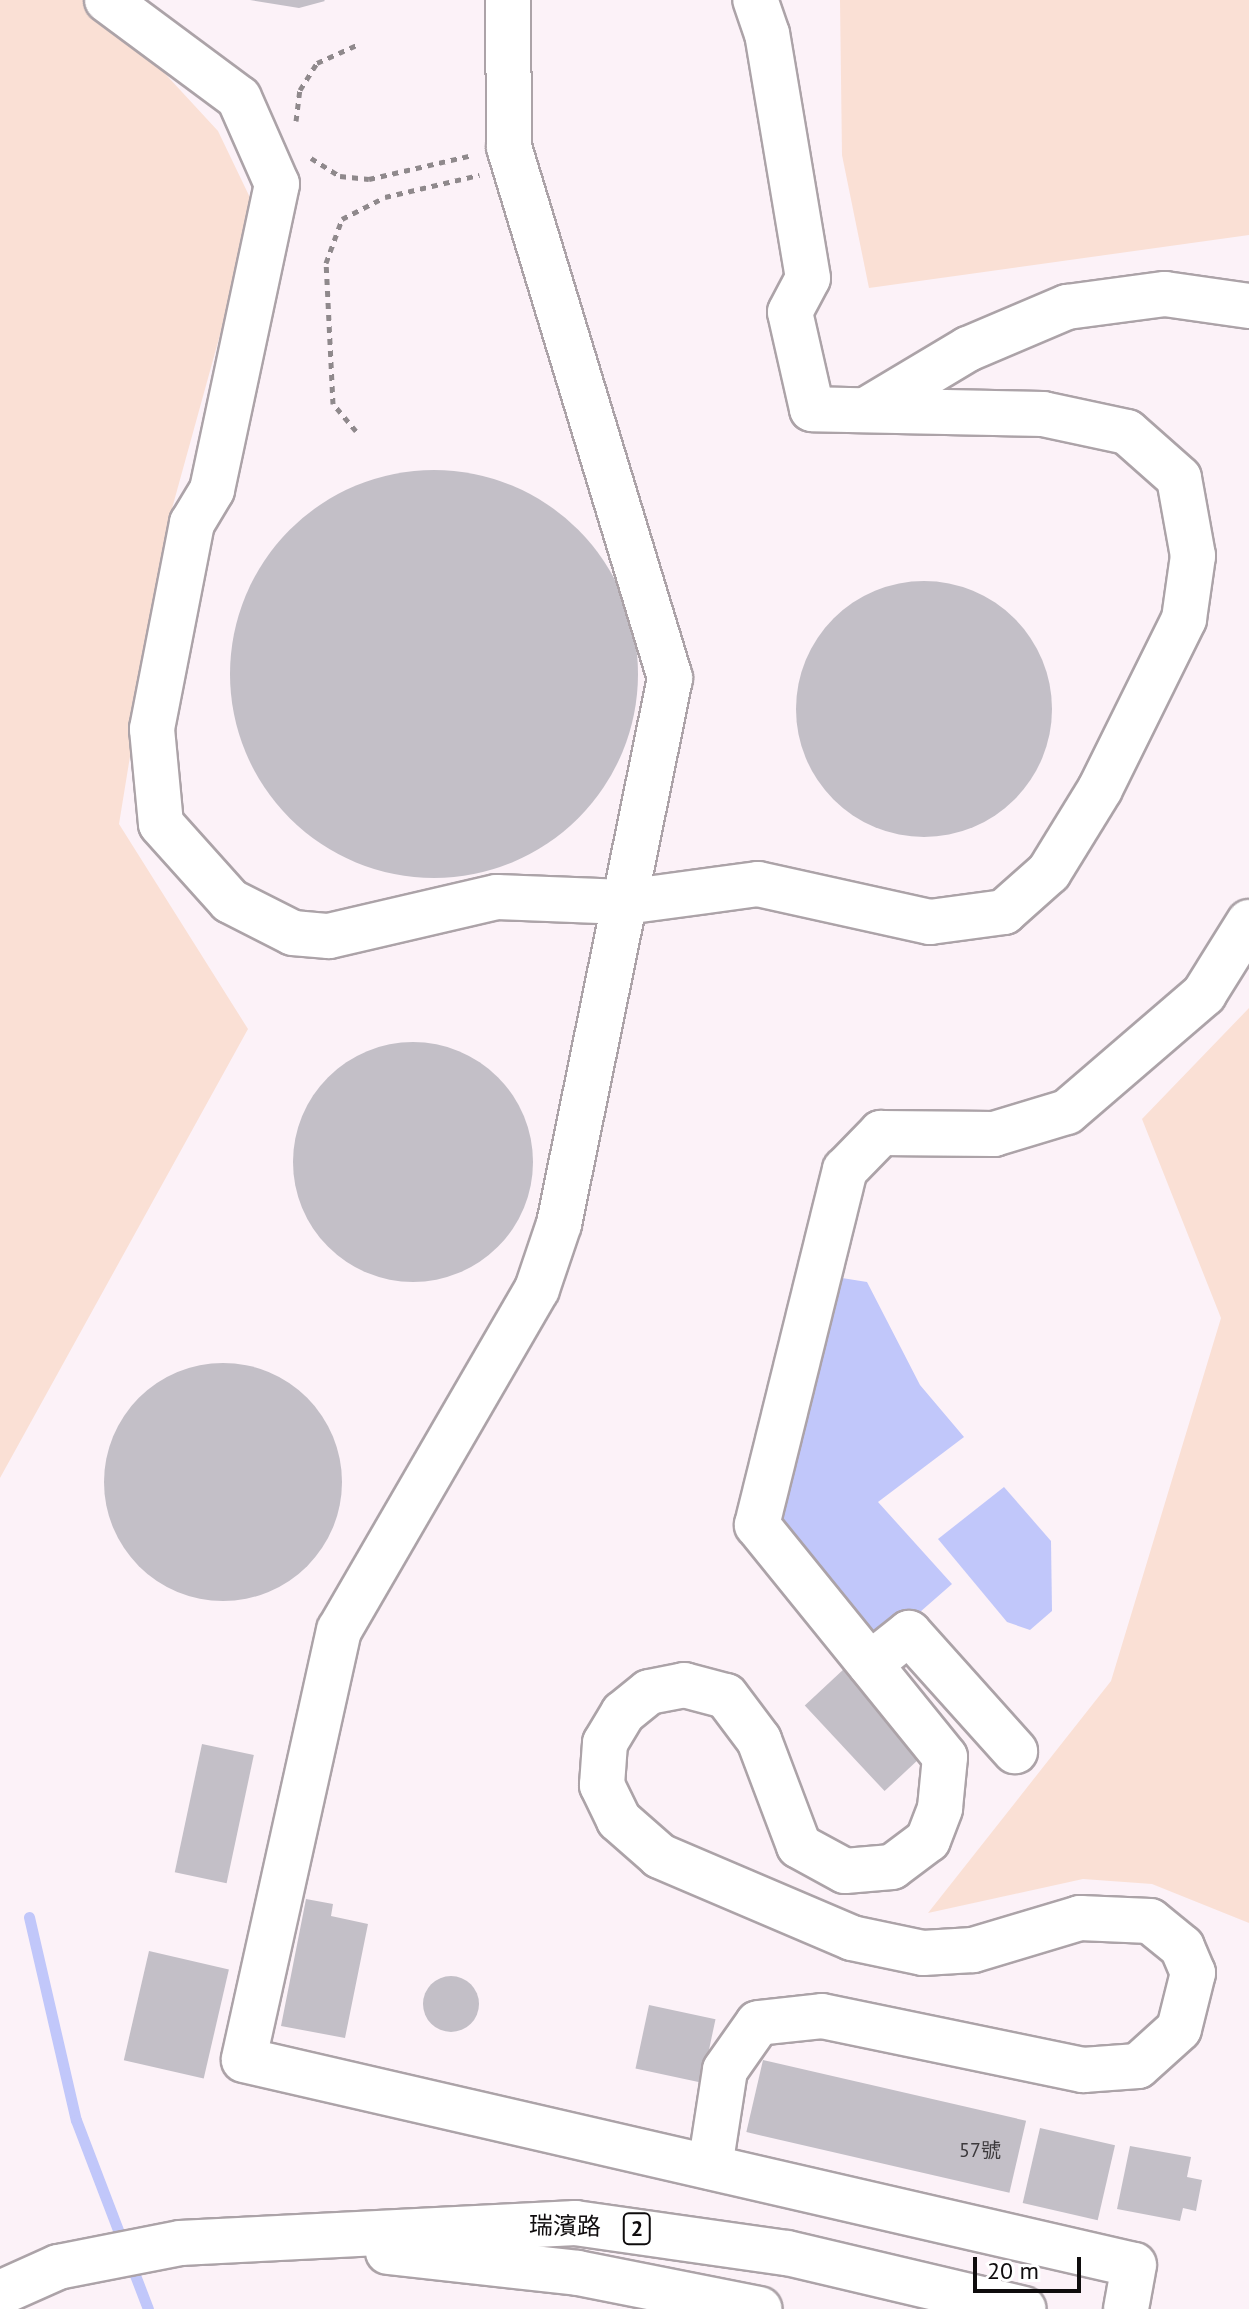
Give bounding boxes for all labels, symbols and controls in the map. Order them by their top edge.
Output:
house number: 57號 [959,2138,1001,2162]
street label: 瑞濱路 [529,2211,601,2241]
road number: 2 [621,2211,653,2247]
scale bar [977,2241,1085,2291]
text: 20 m [987,2255,1039,2286]

